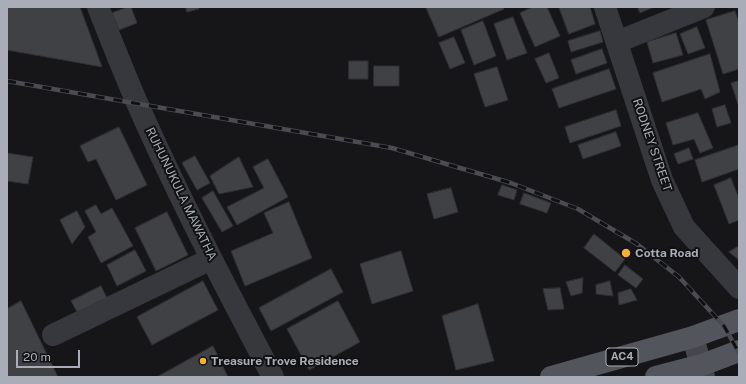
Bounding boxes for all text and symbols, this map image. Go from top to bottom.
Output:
street label: RODNEY STREET [629,97,675,193]
street label: RUHUNUKULA MAWATHA [142,125,220,263]
place label: Cotta Road [635,246,699,260]
marker: Cotta Road [620,247,632,259]
scale bar [18,342,82,368]
road number: AC4 [606,348,638,366]
text: 20 m [23,350,51,364]
place label: Treasure Trove Residence [211,354,359,368]
marker: Treasure Trove Residence [198,356,208,366]

